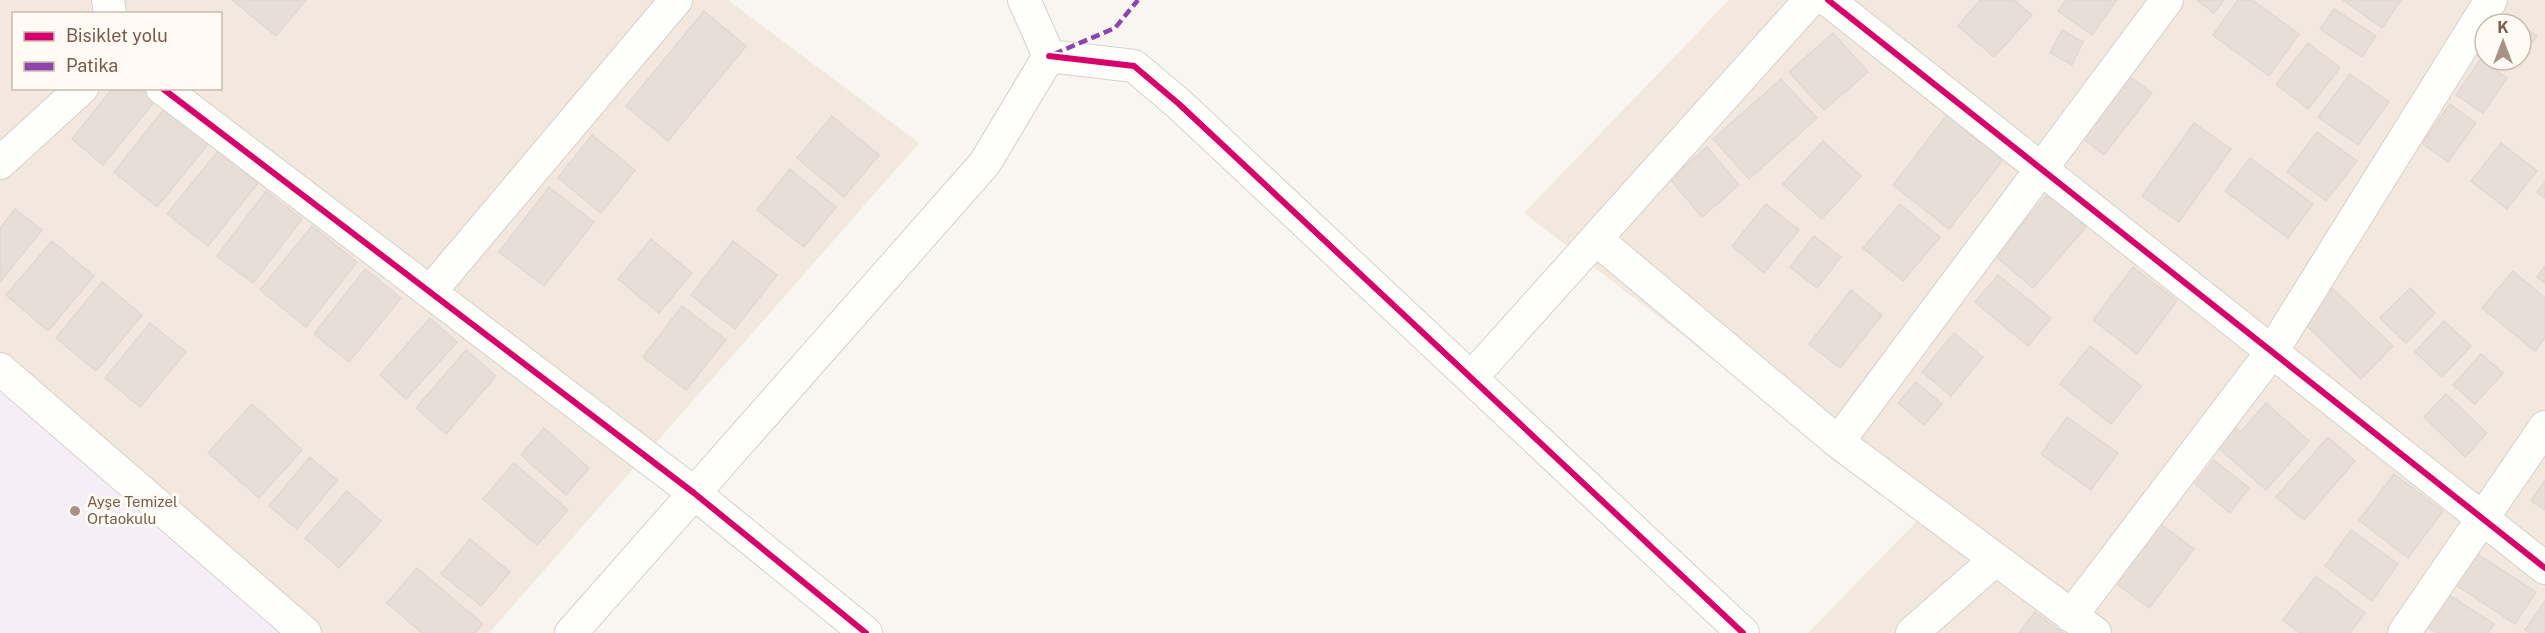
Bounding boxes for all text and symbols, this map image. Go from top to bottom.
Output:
legend [12,12,222,90]
north arrow [2473,12,2533,72]
text: K [2497,18,2509,37]
text: Bisiklet yolu [66,25,168,46]
text: Patika [66,55,118,76]
place label: Ayşe Temizel Ortaokulu [87,493,178,527]
marker: Ayşe Temizel Ortaokulu [68,504,82,518]

